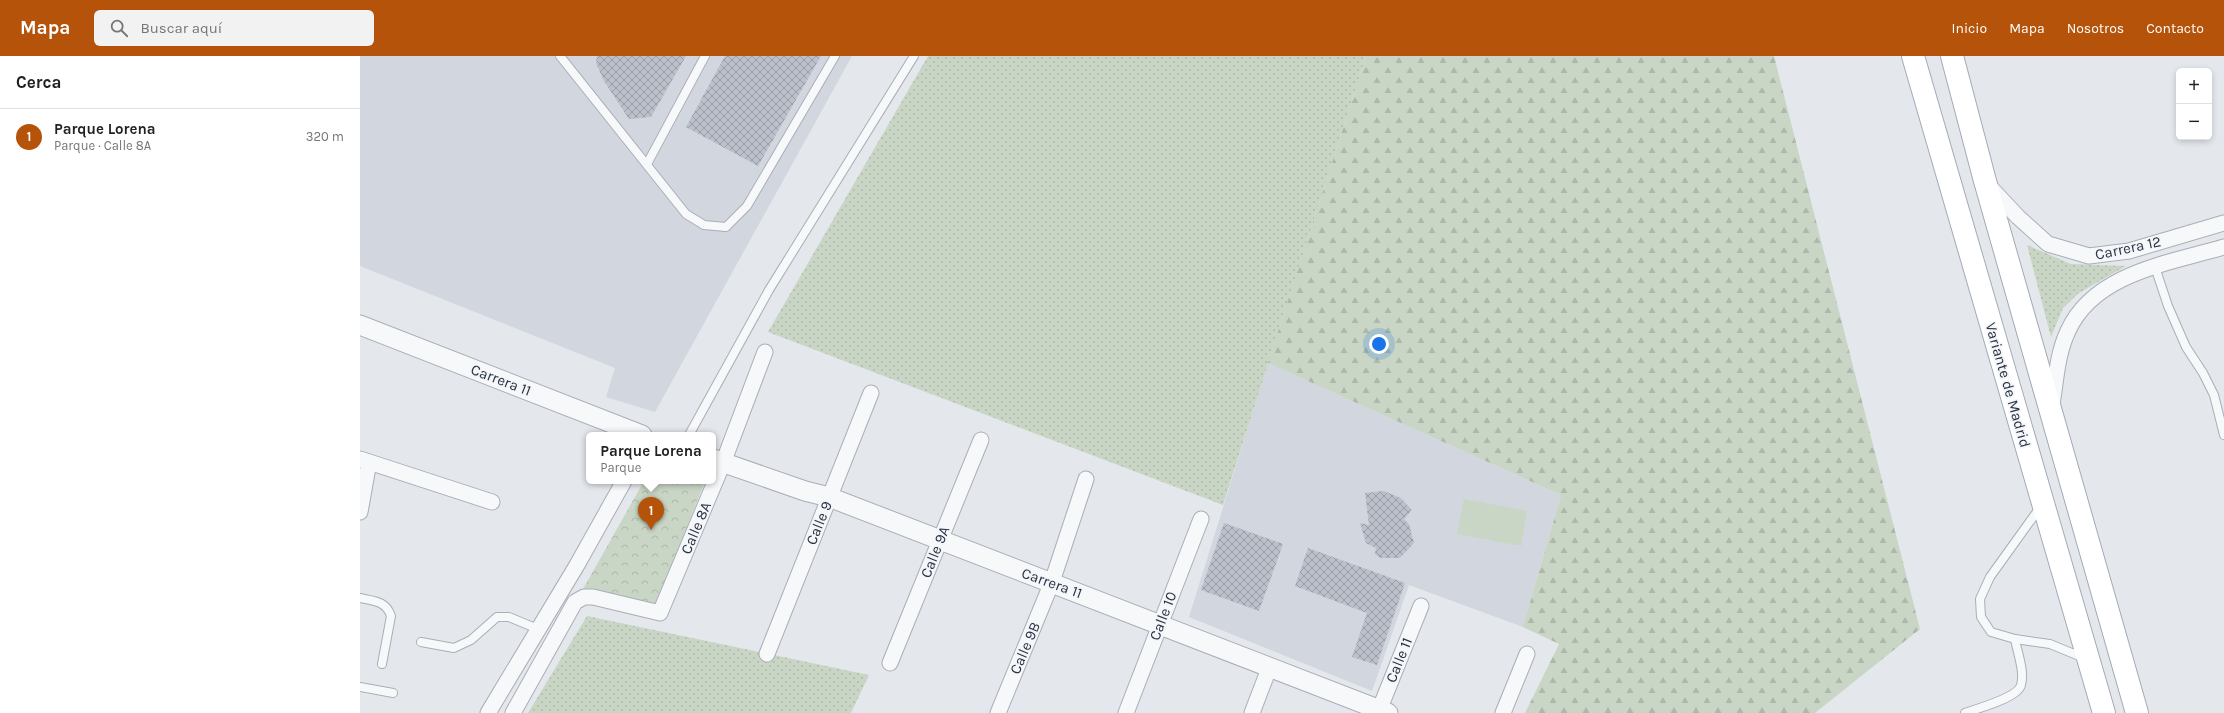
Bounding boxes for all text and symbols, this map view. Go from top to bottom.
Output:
search box [94,10,374,46]
text: Mapa [20,17,70,39]
icon: search [108,17,130,39]
text: Buscar aquí [140,19,222,37]
text: Inicio [1952,20,1987,37]
text: Mapa [2009,20,2045,37]
text: Nosotros [2067,20,2124,37]
text: Contacto [2146,20,2204,37]
map controls [2176,68,2212,140]
button: + [2176,68,2212,104]
text: Cerca [16,72,61,92]
button: − [2176,104,2212,140]
text: Parque Lorena [54,120,156,138]
text: 1 [27,129,31,144]
text: 320 m [306,129,344,144]
text: Parque · Calle 8A [54,138,151,153]
street label: Carrera 12 [2093,232,2163,264]
street label: Variante de Madrid [1982,320,2034,450]
your location [1369,334,1389,354]
street label: Carrera 11 [468,360,534,400]
popup [586,432,716,484]
text: Parque Lorena [600,442,702,460]
text: Parque [600,460,641,475]
pin: 1 [638,497,664,530]
street label: Calle 9 [802,498,836,548]
street label: Calle 8A [677,499,715,557]
street label: Calle 9A [916,523,954,581]
street label: Carrera 11 [1019,564,1085,602]
street label: Calle 10 [1145,589,1181,643]
street label: Calle 9B [1006,619,1044,677]
street label: Calle 11 [1382,635,1416,685]

